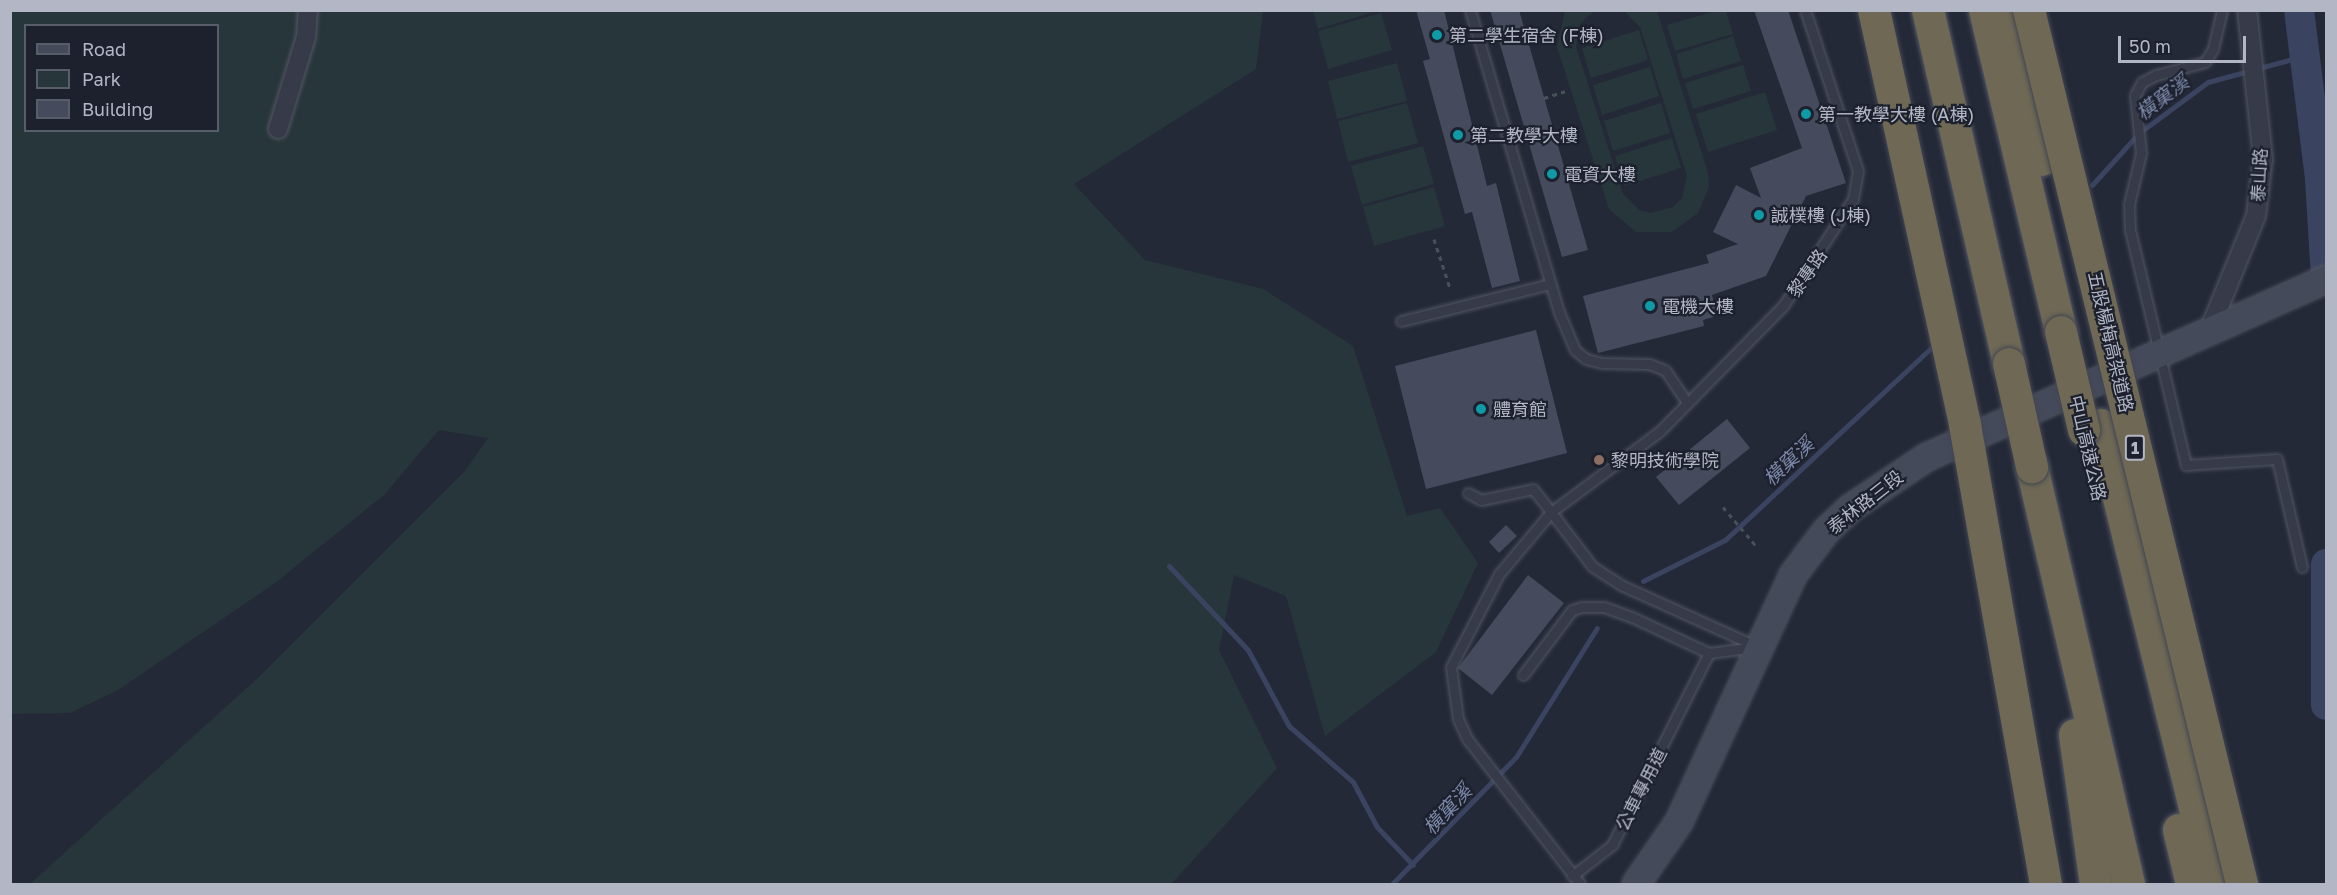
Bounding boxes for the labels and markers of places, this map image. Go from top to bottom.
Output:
place label: 第二學生宿舍 (F棟) [1449,24,1604,46]
marker: 第二學生宿舍 (F棟) [1430,28,1444,42]
place label: 第一教學大樓 (A棟) [1818,103,1974,125]
marker: 第一教學大樓 (A棟) [1799,107,1813,121]
place label: 第二教學大樓 [1470,124,1578,146]
marker: 第二教學大樓 [1451,128,1465,142]
place label: 電資大樓 [1564,163,1636,185]
marker: 電資大樓 [1545,167,1559,181]
place label: 誠樸樓 (J棟) [1771,204,1871,226]
marker: 誠樸樓 (J棟) [1752,208,1766,222]
place label: 電機大樓 [1662,295,1734,317]
marker: 電機大樓 [1643,299,1657,313]
place label: 體育館 [1493,398,1547,420]
marker: 體育館 [1474,402,1488,416]
place label: 黎明技術學院 [1611,449,1719,471]
marker: 黎明技術學院 [1592,453,1606,467]

